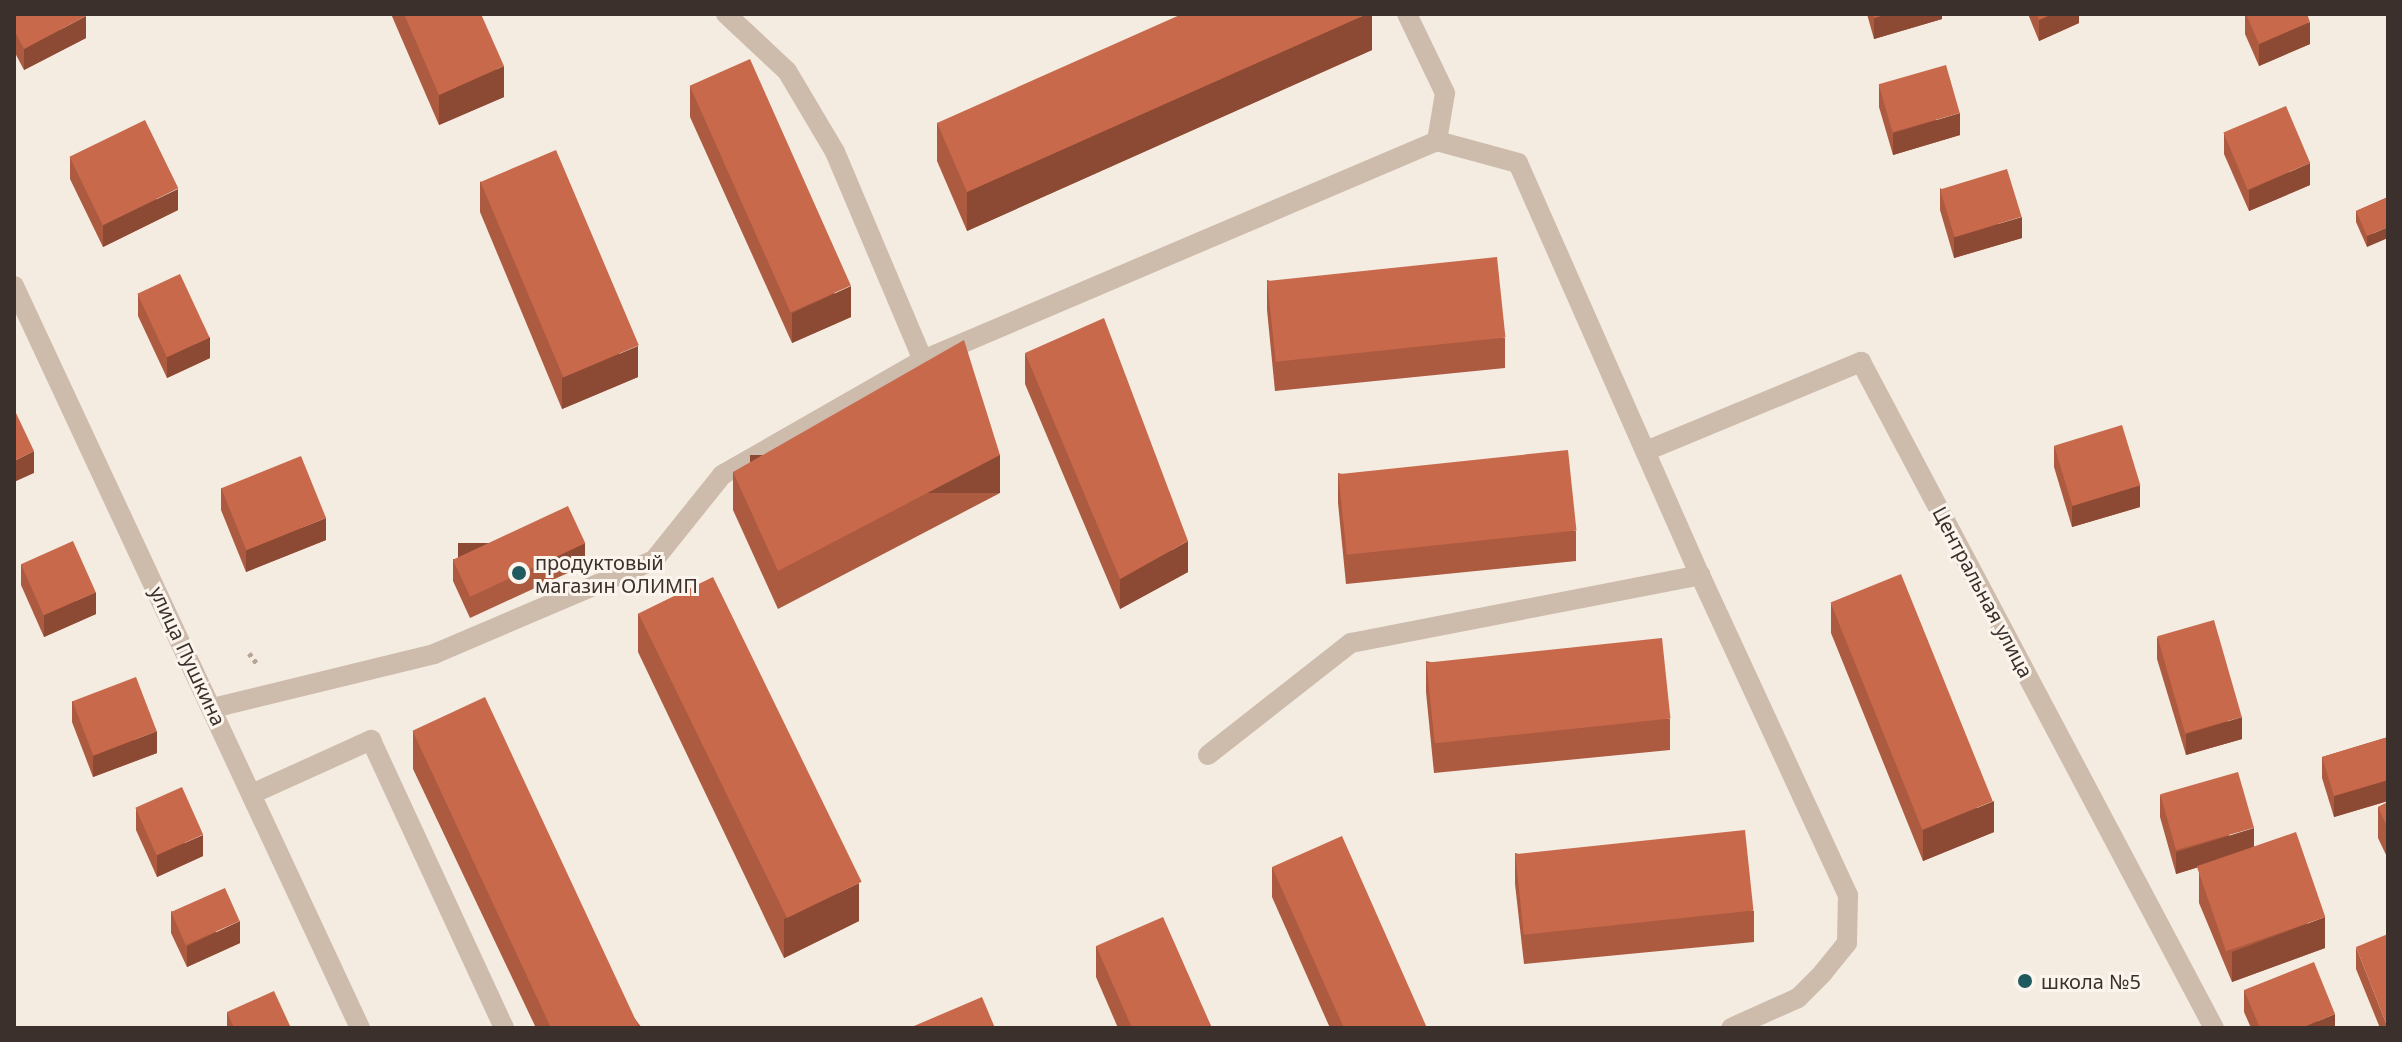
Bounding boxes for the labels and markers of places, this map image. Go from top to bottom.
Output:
place label: продуктовый магазин ОЛИМП [535,550,698,597]
marker: продуктовый магазин ОЛИМП [510,564,528,582]
place label: школа №5 [2041,969,2141,993]
marker: школа №5 [2016,972,2034,990]

